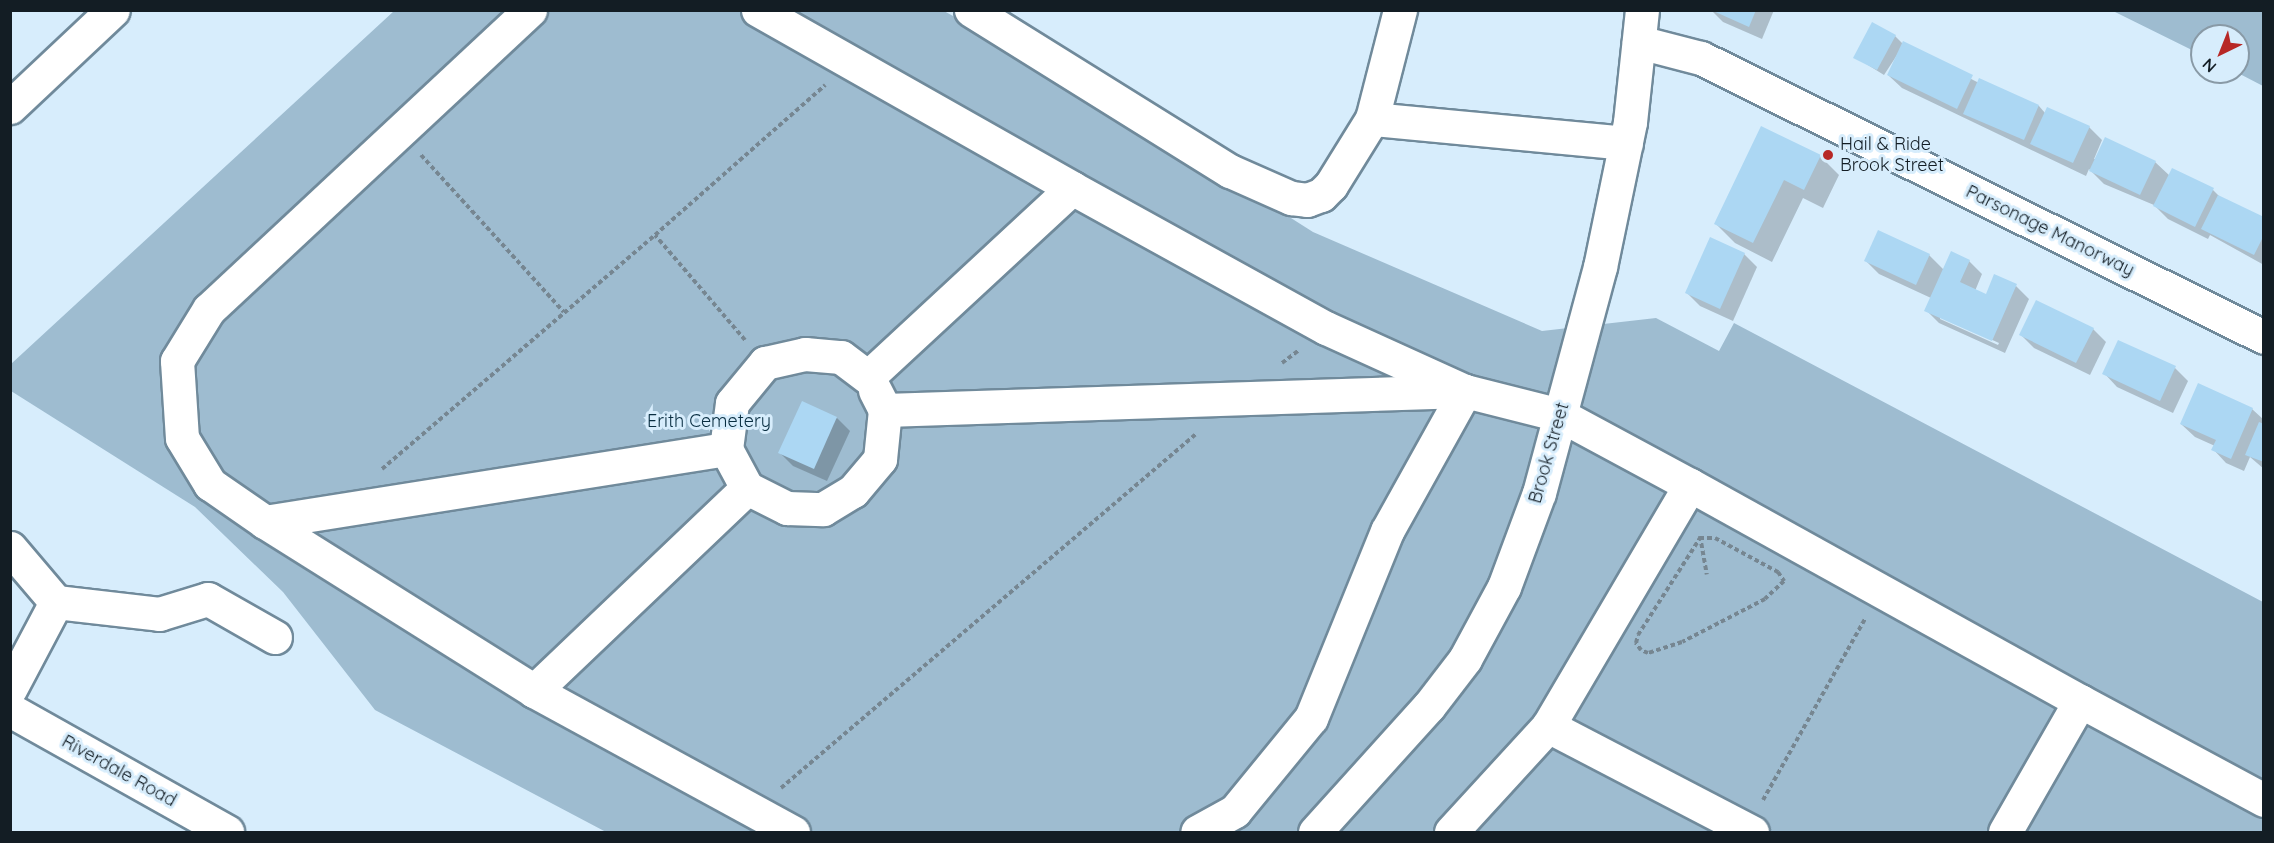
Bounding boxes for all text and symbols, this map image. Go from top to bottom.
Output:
north arrow [2190,24,2250,84]
text: N [2198,54,2220,77]
place label: Hail & Ride Brook Street [1840,134,1944,176]
marker: Hail & Ride Brook Street [1821,148,1835,162]
street label: Parsonage Manorway [1962,181,2138,281]
street label: Brook Street [1524,400,1574,506]
park label: Erith Cemetery [647,410,771,432]
street label: Riverdale Road [58,731,180,811]

